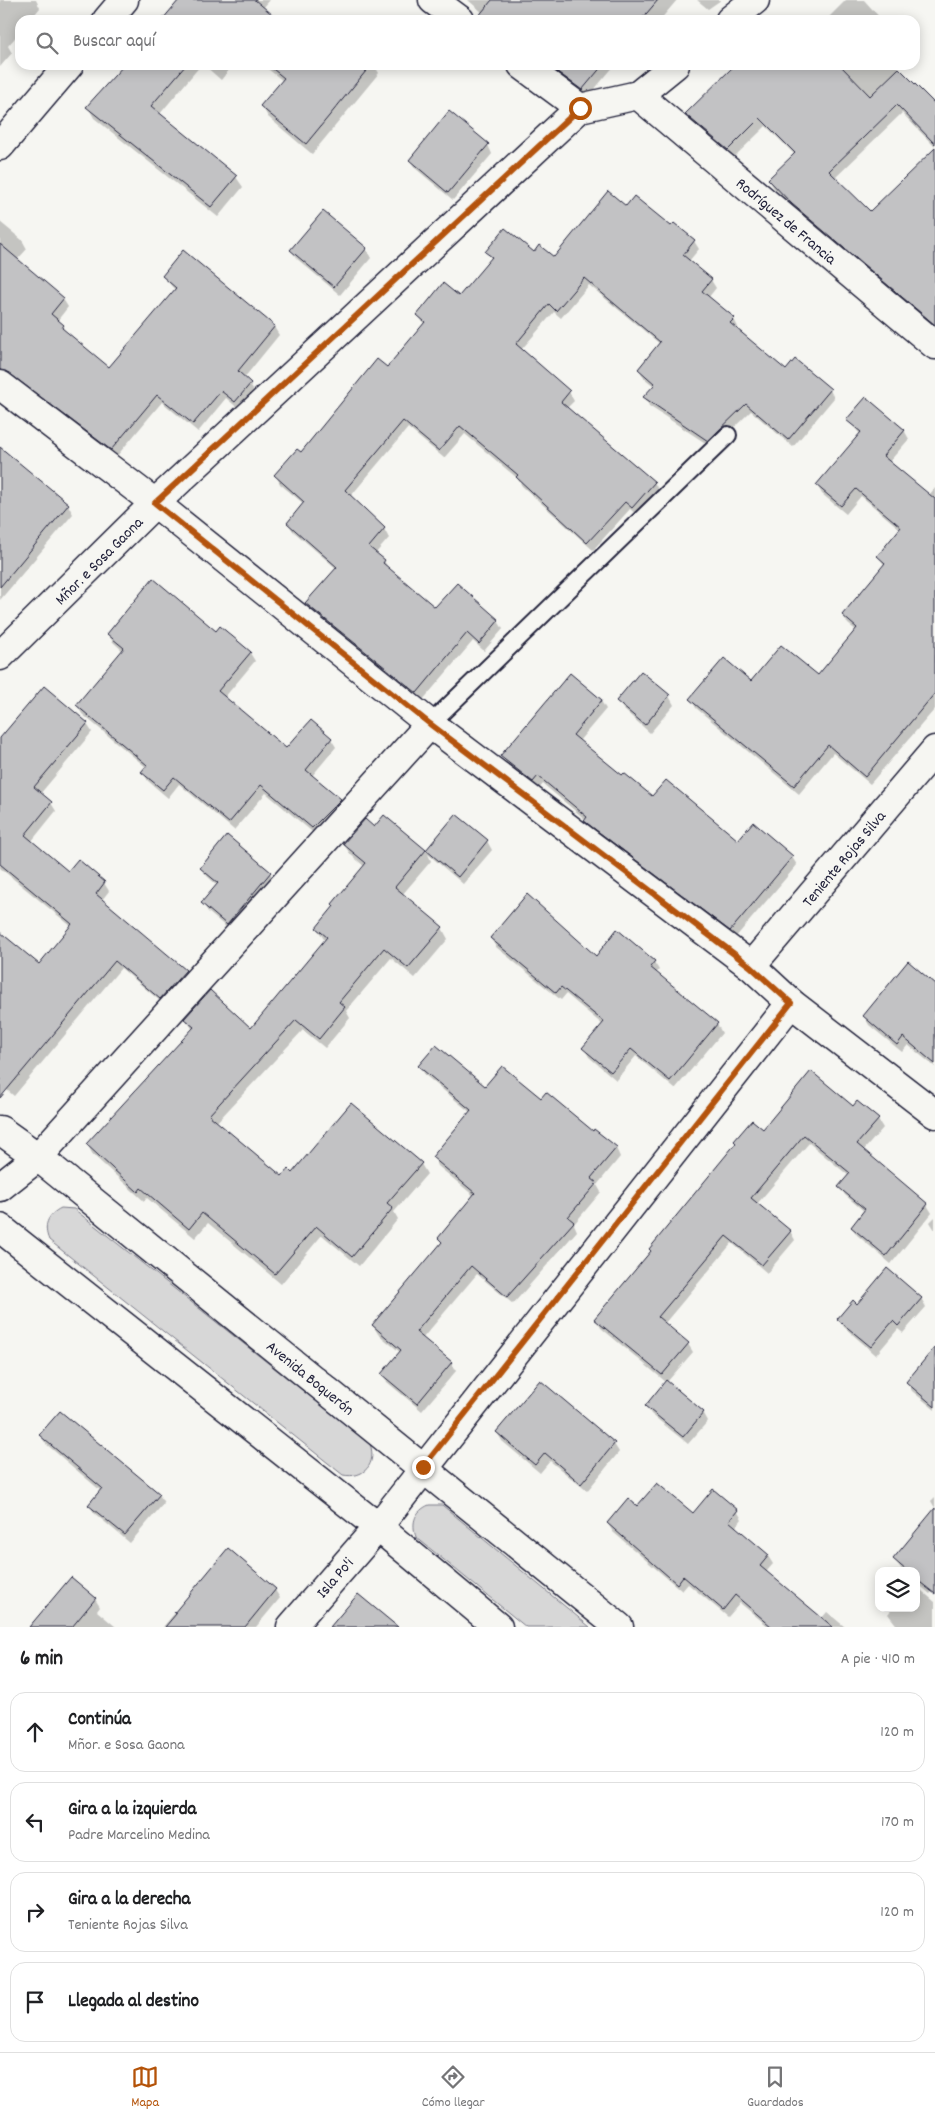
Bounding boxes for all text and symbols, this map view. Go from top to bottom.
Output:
search box [15,15,920,70]
icon: search [33,29,61,57]
text: Buscar aquí [73,29,155,56]
route start [569,97,592,120]
street label: Rodríguez de Francia [730,173,841,271]
street label: Mñor. e Sosa Gaona [50,512,149,611]
street label: Teniente Rojas Silva [798,806,893,913]
street label: Avenida Boquerón [260,1336,358,1422]
route end [412,1456,435,1479]
street label: Isla Po'i [312,1553,360,1604]
map controls [875,1567,920,1612]
button: layers [875,1567,920,1612]
text: 6 min [20,1645,63,1675]
text: A pie · 410 m [841,1648,915,1671]
text: Continúa [68,1707,131,1734]
icon: ahead [21,1718,49,1746]
text: 120 m [880,1721,914,1744]
text: Mñor. e Sosa Gaona [68,1734,185,1757]
text: Gira a la izquierda [68,1797,196,1824]
icon: left [21,1808,49,1836]
text: 170 m [881,1811,914,1834]
text: Padre Marcelino Medina [68,1824,210,1847]
text: Gira a la derecha [68,1887,190,1914]
icon: right [21,1898,49,1926]
text: 120 m [880,1901,914,1924]
text: Teniente Rojas Silva [68,1914,188,1937]
icon: arrive [21,1988,49,2016]
text: Llegada al destino [68,1989,199,2016]
tab: Mapa [131,2063,159,2113]
tab: Cómo llegar [422,2063,485,2113]
tab: Guardados [747,2063,804,2113]

